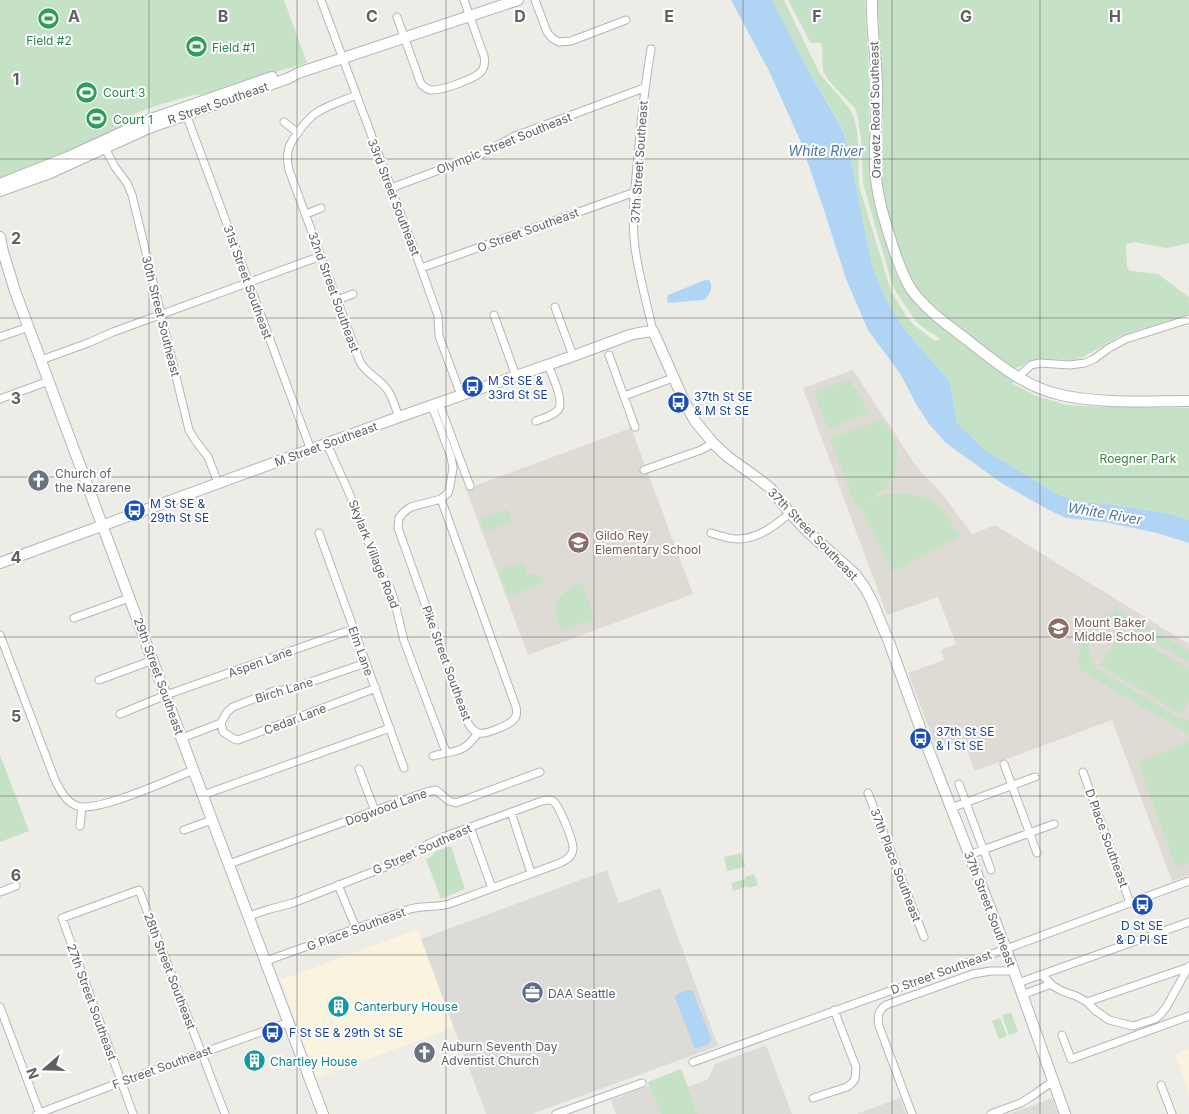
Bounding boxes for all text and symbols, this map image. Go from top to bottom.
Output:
text: A [68,6,80,26]
text: B [218,6,228,26]
text: C [366,6,378,26]
text: D [514,6,526,26]
text: E [664,6,674,26]
text: F [812,6,822,26]
text: G [960,6,972,26]
text: H [1109,6,1121,26]
sports icon: Field #2 [37,7,61,31]
place label: Field #2 [26,33,72,48]
sports icon: Field #1 [184,35,208,59]
place label: Field #1 [212,40,255,55]
street label: Oravetz Road Southeast [866,41,884,179]
text: 1 [13,69,19,89]
street label: R Street Southeast [166,79,270,127]
sports icon: Court 3 [75,80,99,104]
place label: Court 3 [103,85,145,100]
street label: 37th Street Southeast [627,100,651,224]
sports icon: Court 1 [85,107,109,131]
street label: Olympic Street Southeast [434,109,574,177]
place label: Court 1 [113,112,153,127]
street label: 33rd Street Southeast [365,136,423,258]
water label: White River [788,142,864,159]
street label: O Street Southeast [475,205,581,255]
street label: 31st Street Southeast [220,223,276,341]
text: 2 [11,228,21,248]
street label: 32nd Street Southeast [305,230,363,354]
street label: 30th Street Southeast [139,254,183,378]
place label: M St SE & 33rd St SE [488,373,548,402]
bus stop icon: M St SE & 33rd St SE [460,375,484,399]
text: 3 [11,388,21,408]
place label: 37th St SE & M St SE [694,389,753,418]
bus stop icon: 37th St SE & M St SE [666,391,690,415]
street label: M Street Southeast [272,418,380,470]
park label: Roegner Park [1100,451,1177,466]
place label: Church of the Nazarene [55,466,131,495]
church icon: Church of the Nazarene [27,468,51,492]
street label: 37th Street Southeast [765,485,861,583]
place label: M St SE & 29th St SE [150,496,209,525]
bus stop icon: M St SE & 29th St SE [122,498,146,522]
street label: Skylark Village Road [345,498,403,610]
water label: White River [1066,498,1144,528]
place label: Gildo Rey Elementary School [595,528,701,557]
school or university icon: Gildo Rey Elementary School [567,530,591,554]
text: 4 [11,547,22,567]
street label: Pike Street Southeast [419,603,475,723]
street label: 29th Street Southeast [131,615,187,737]
place label: Mount Baker Middle School [1074,615,1155,644]
school or university icon: Mount Baker Middle School [1046,617,1070,641]
street label: Elm Lane [345,624,377,678]
street label: Aspen Lane [226,643,294,681]
street label: Birch Lane [253,674,315,706]
street label: Cedar Lane [262,700,328,738]
text: 5 [11,706,21,726]
place label: 37th St SE & I St SE [936,724,995,753]
bus stop icon: 37th St SE & I St SE [908,726,932,750]
street label: Dogwood Lane [343,785,429,829]
street label: D Place Southeast [1082,787,1132,889]
street label: 37th Place Southeast [867,806,925,924]
street label: G Street Southeast [370,820,474,878]
street label: 37th Street Southeast [961,849,1019,969]
text: 6 [11,865,21,885]
bus stop icon: D St SE & D Pl SE [1130,892,1154,916]
street label: G Place Southeast [305,904,407,954]
street label: 28th Street Southeast [141,911,199,1031]
place label: D St SE & D Pl SE [1116,918,1168,947]
street label: 27th Street Southeast [64,942,120,1062]
street label: D Street Southeast [888,947,994,997]
office icon: DAA Seattle [520,981,544,1005]
place label: DAA Seattle [548,986,615,1001]
building icon: Canterbury House [326,994,350,1018]
place label: Canterbury House [354,999,458,1014]
bus stop icon: F St SE & 29th St SE [261,1020,285,1044]
place label: F St SE & 29th St SE [289,1025,403,1040]
place label: Auburn Seventh Day Adventist Church [441,1039,558,1068]
church icon: Auburn Seventh Day Adventist Church [413,1041,437,1065]
street label: F Street Southeast [110,1042,214,1092]
north arrow [20,1044,70,1094]
building icon: Chartley House [242,1049,266,1073]
place label: Chartley House [270,1054,358,1069]
text: N [23,1066,42,1082]

